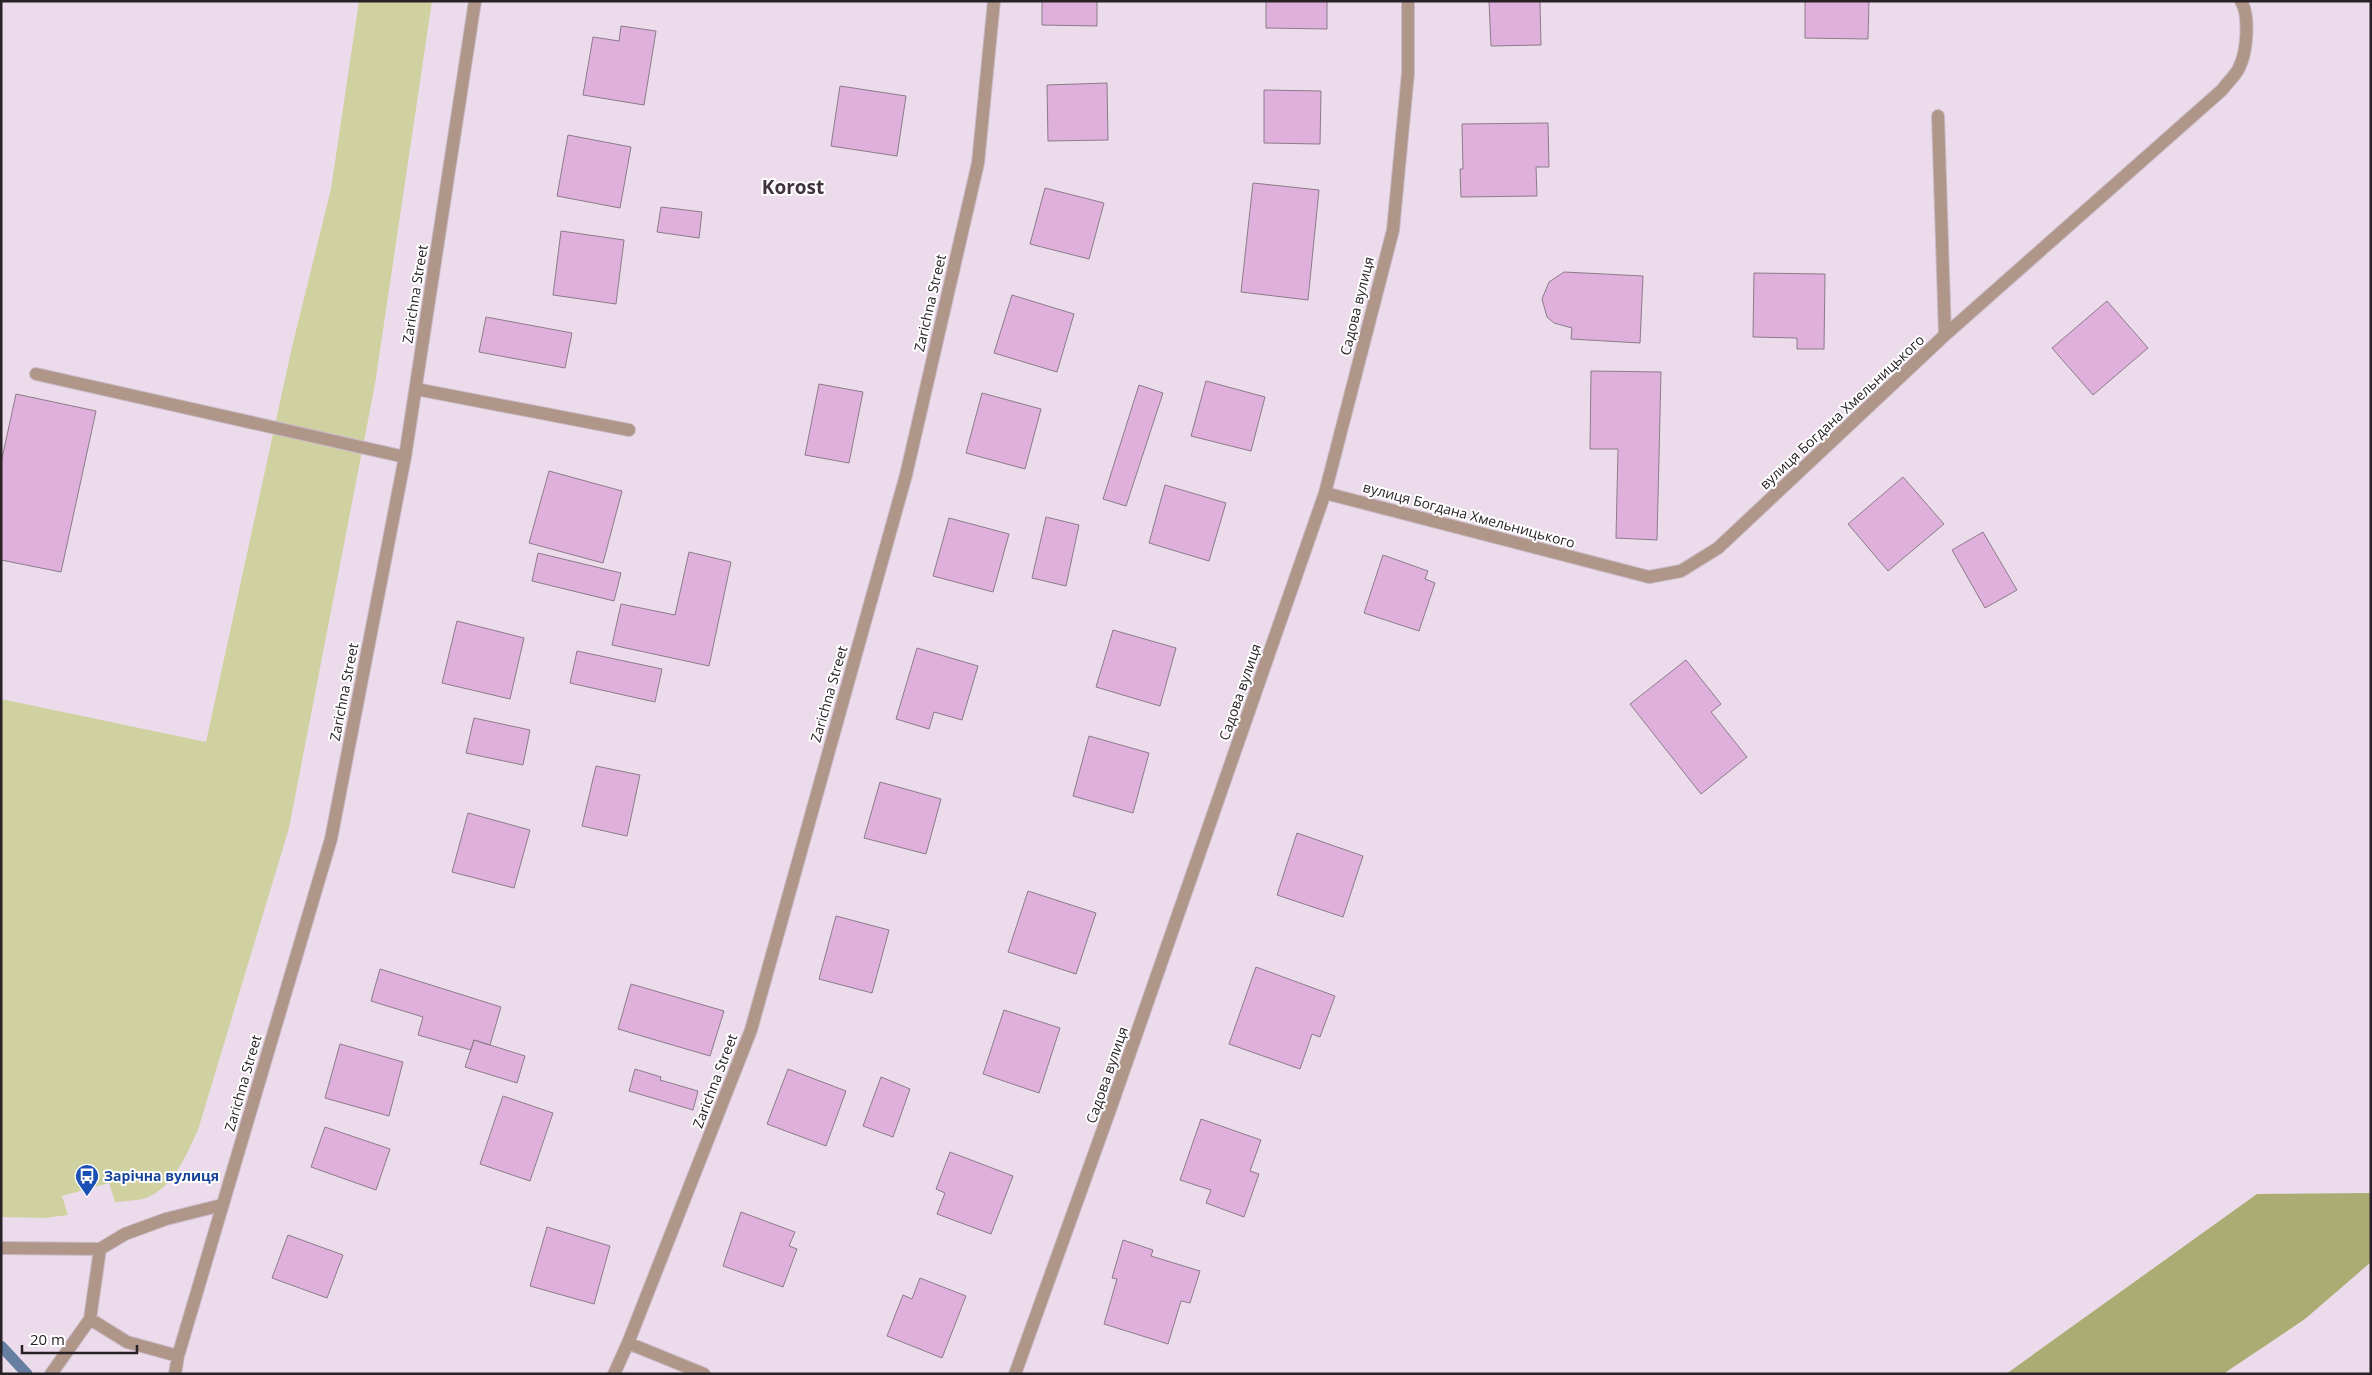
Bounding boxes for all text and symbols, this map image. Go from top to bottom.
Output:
district label: Korost [762,174,824,200]
street label: Zarichna Street [397,243,432,345]
street label: Zarichna Street [909,252,950,353]
street label: Садова вулиця [1335,255,1378,357]
street label: вулиця Богдана Хмельницького [1755,330,1928,493]
street label: вулиця Богдана Хмельницького [1361,477,1577,552]
street label: Zarichna Street [325,641,362,743]
street label: Садова вулиця [1214,641,1265,743]
street label: Zarichna Street [806,643,851,744]
street label: Садова вулиця [1081,1024,1132,1126]
street label: Zarichna Street [688,1031,741,1131]
street label: Zarichna Street [220,1032,265,1133]
bus stop icon: Зарічна вулиця [74,1163,100,1197]
place label: Зарічна вулиця [104,1166,219,1185]
scale bar [22,1322,138,1354]
text: 20 m [30,1329,65,1349]

